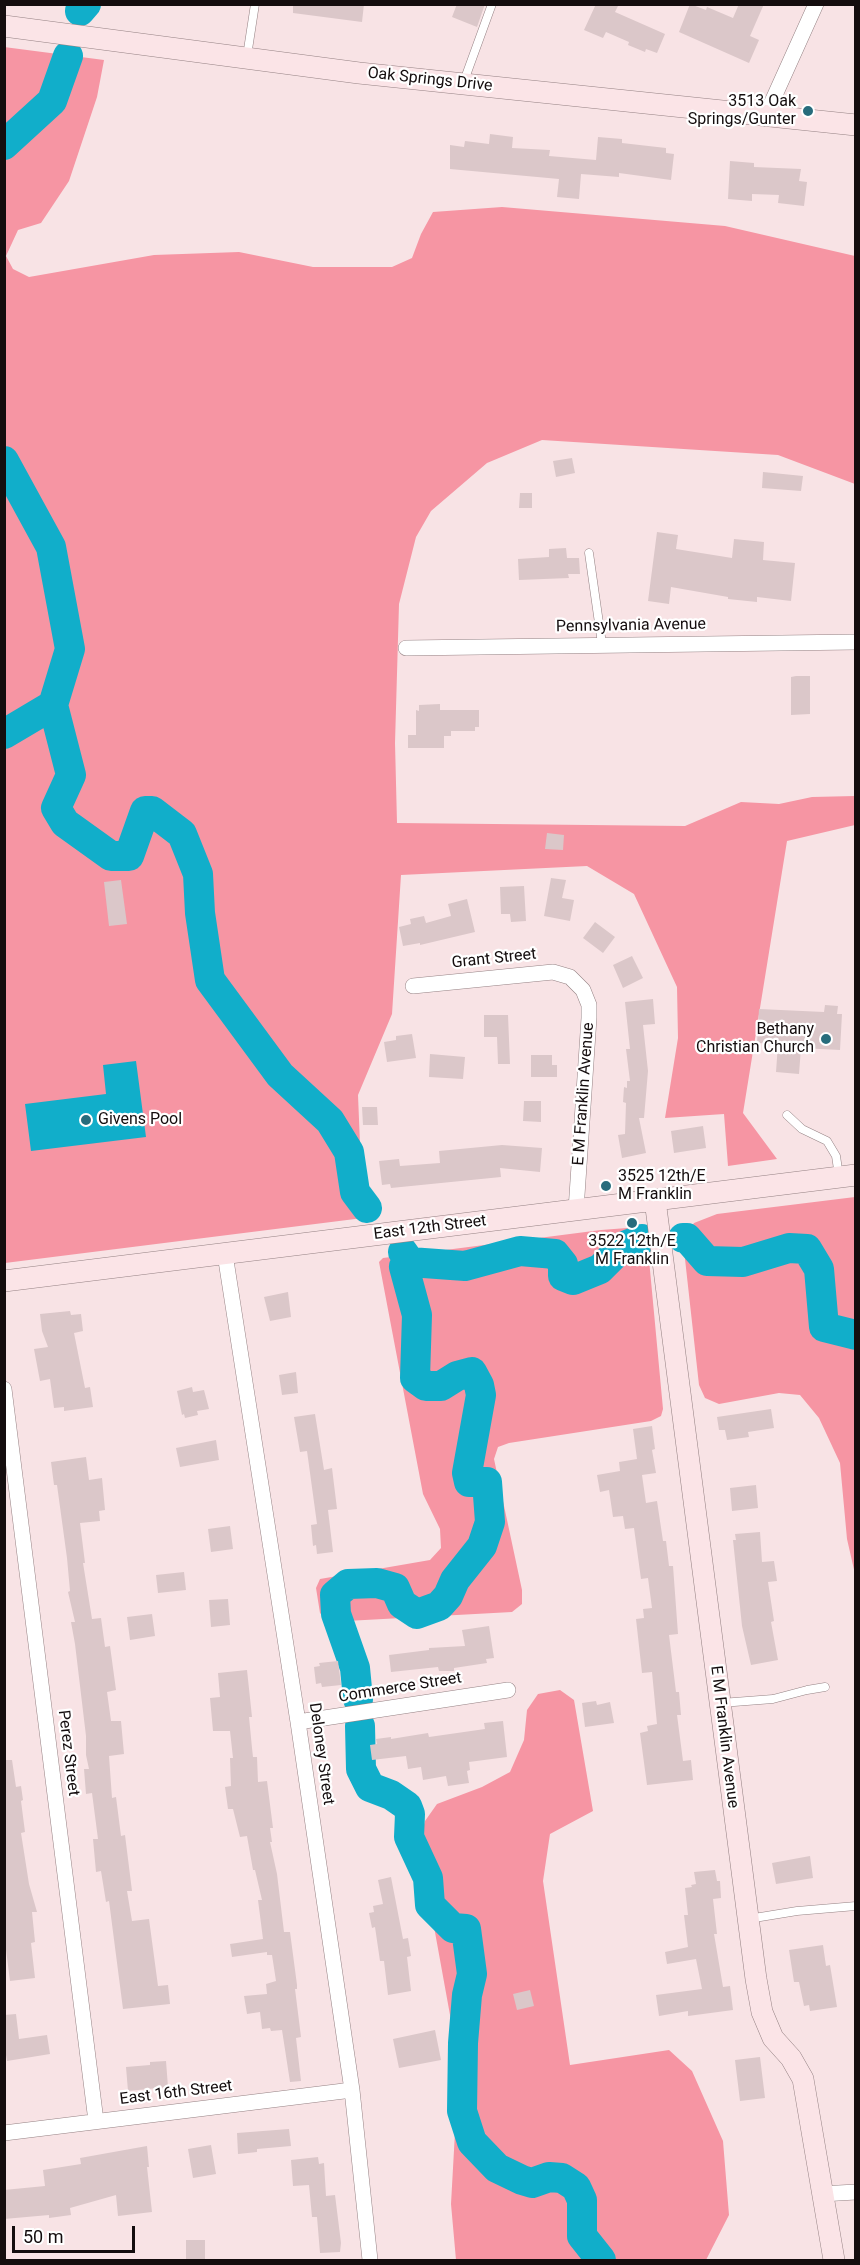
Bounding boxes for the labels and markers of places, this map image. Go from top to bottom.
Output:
place label: 3513 Oak Springs/Gunter [688,92,796,130]
marker: 3513 Oak Springs/Gunter [801,104,815,118]
place label: Bethany Christian Church [696,1020,814,1058]
marker: Bethany Christian Church [819,1032,833,1046]
place label: Givens Pool [98,1110,182,1130]
marker: Givens Pool [79,1113,93,1127]
place label: 3525 12th/E M Franklin [618,1167,706,1205]
marker: 3525 12th/E M Franklin [599,1179,613,1193]
marker: 3522 12th/E M Franklin [625,1216,639,1230]
place label: 3522 12th/E M Franklin [588,1232,676,1270]

